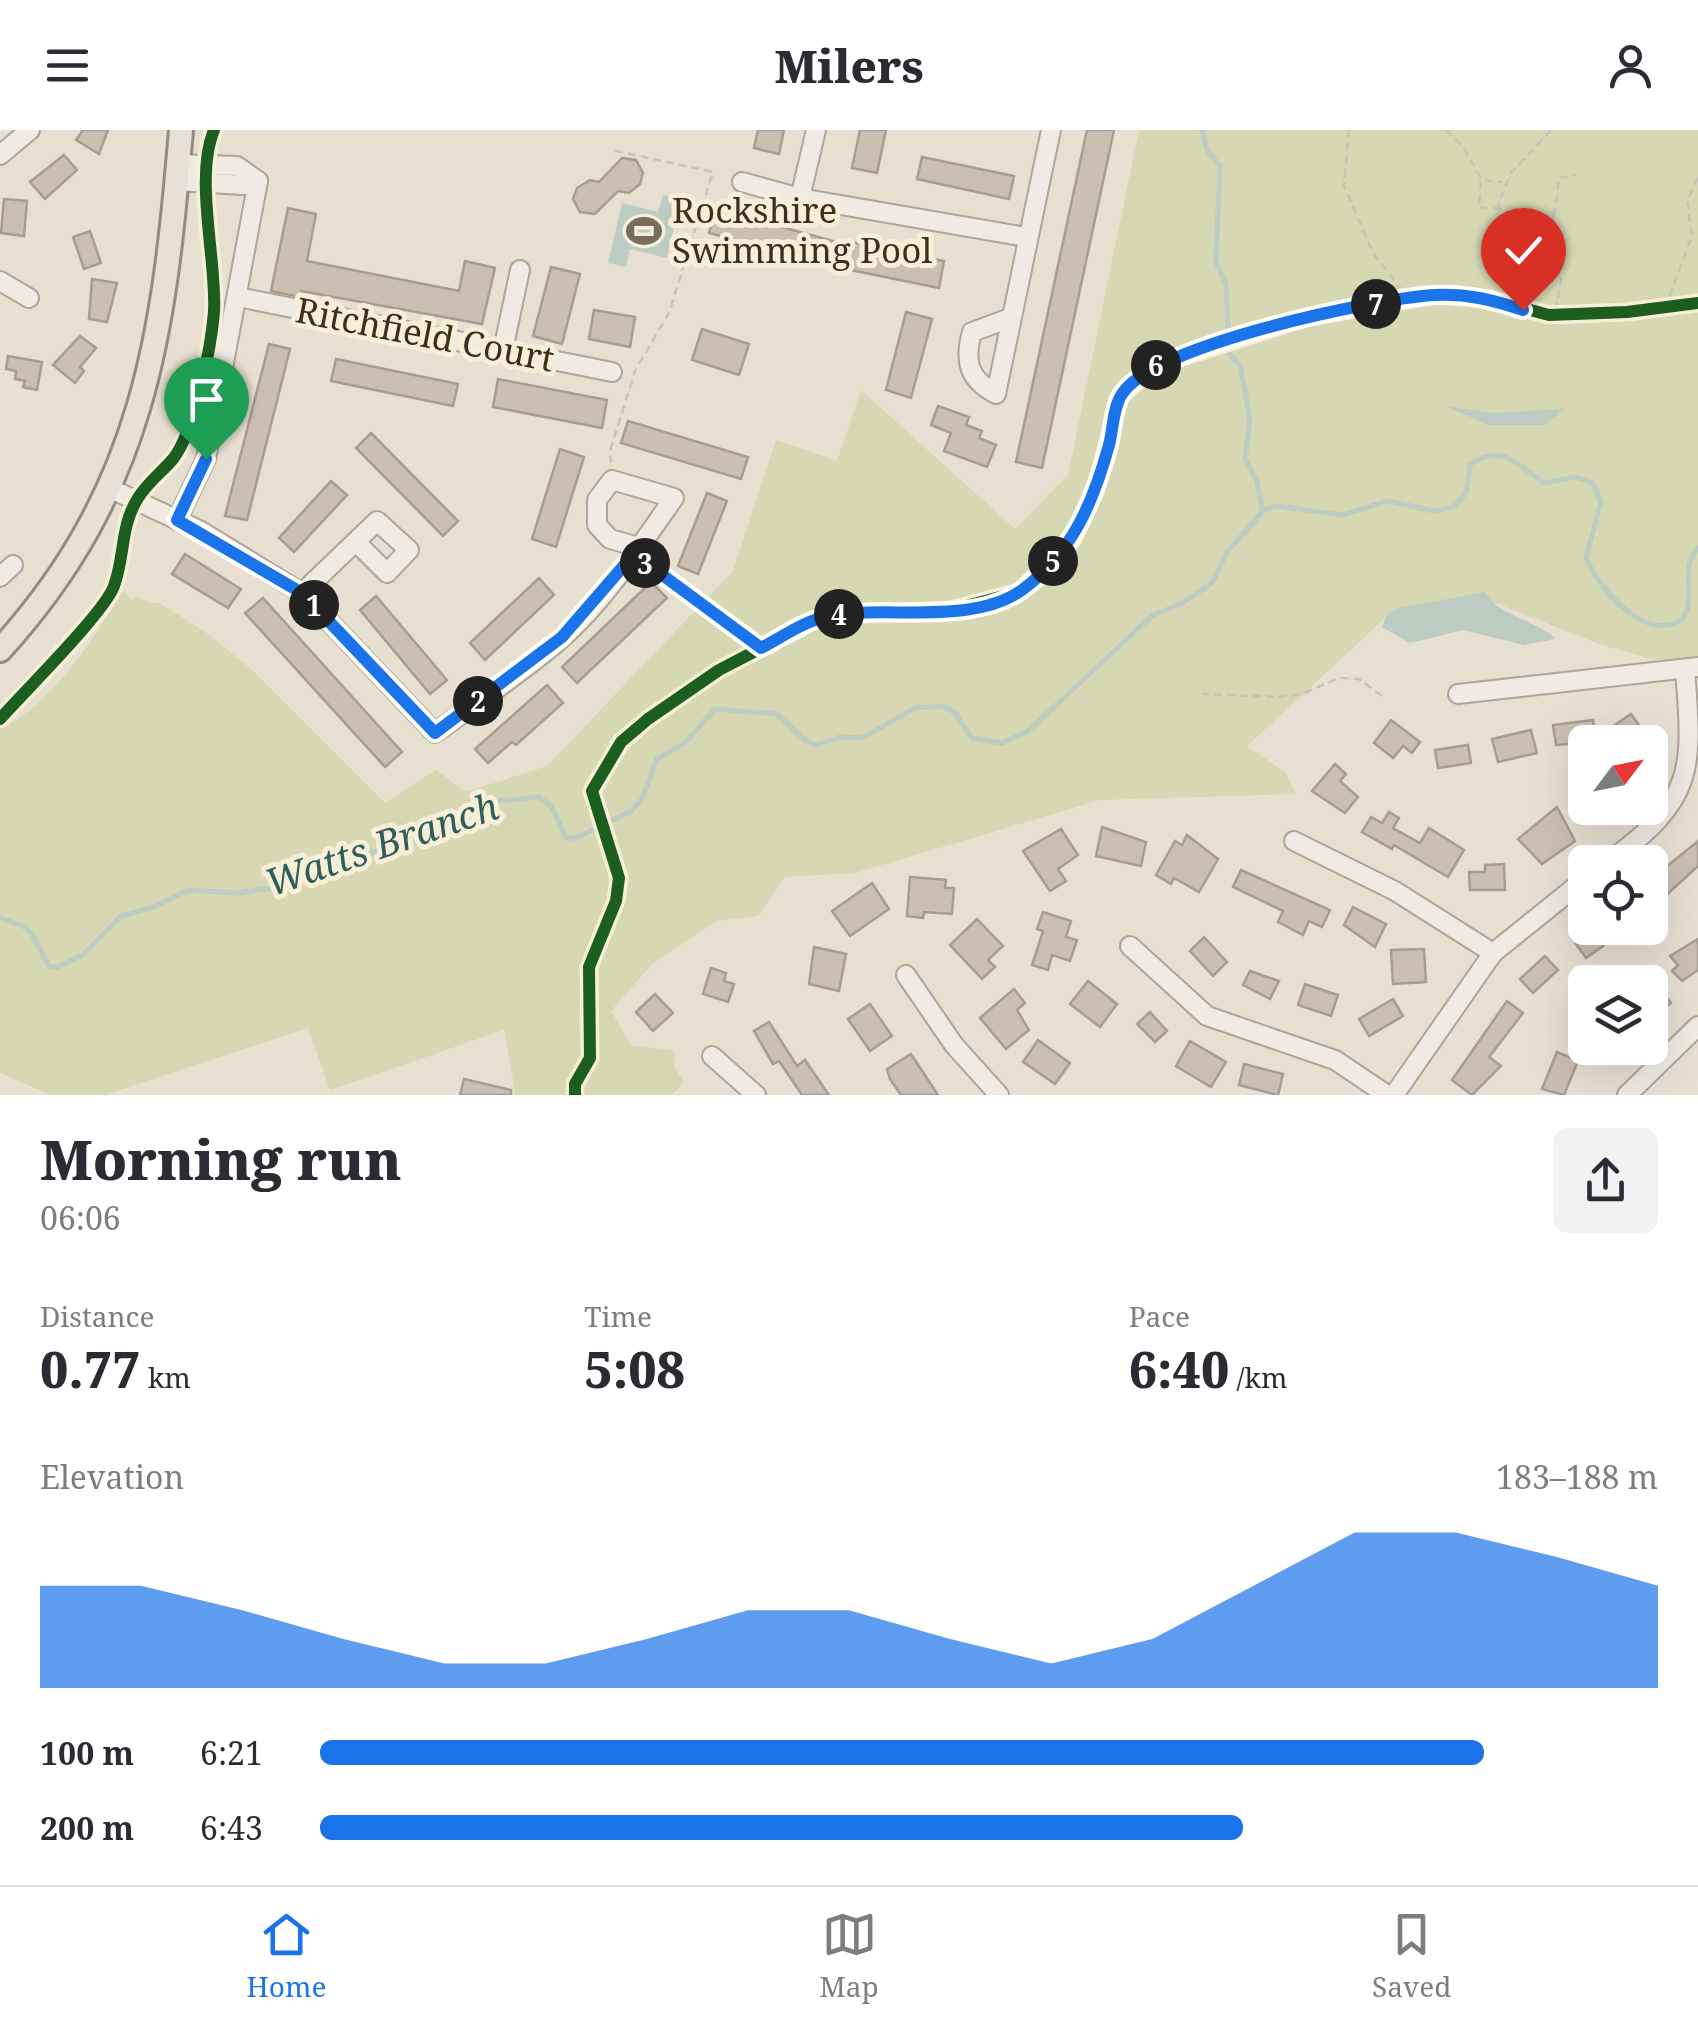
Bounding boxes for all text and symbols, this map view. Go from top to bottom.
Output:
text: Milers [774,35,924,96]
icon: menu [40,38,95,93]
icon: person [1603,38,1658,93]
place label: Rockshire Swimming Pool [672,186,932,273]
pin [1481,208,1566,311]
sports icon: Rockshire Swimming Pool [625,212,663,250]
icon: check [1496,223,1551,278]
pin: 7 [1351,279,1401,329]
street label: Ritchfield Court [292,285,558,382]
text: 7 [1368,285,1384,323]
pin: 6 [1131,340,1181,390]
text: 6 [1148,346,1164,384]
pin [164,357,249,460]
icon: arrive [179,372,234,427]
pin: 5 [1028,536,1078,586]
pin: 3 [620,538,670,588]
text: 5 [1045,542,1061,580]
text: 3 [637,544,653,582]
pin: 1 [289,580,339,630]
text: 1 [306,586,322,624]
pin: 4 [814,589,864,639]
text: 4 [831,595,847,633]
pin: 2 [453,676,503,726]
text: 2 [470,682,486,720]
north arrow [1568,725,1668,825]
map controls [1568,725,1668,1065]
water label: Watts Branch [258,779,505,907]
button: locate [1568,845,1668,945]
button: layers [1568,965,1668,1065]
text: Morning run [40,1121,402,1196]
button: share [1553,1128,1658,1233]
text: 06:06 [40,1196,121,1239]
text: Distance [40,1297,154,1335]
text: Time [584,1297,652,1335]
text: Pace [1129,1297,1190,1335]
text: 0.77 [40,1335,141,1403]
text: 5:08 [584,1335,685,1403]
text: 6:40 [1129,1335,1229,1403]
text: km [141,1358,191,1396]
text: /km [1229,1358,1287,1396]
text: Elevation [40,1455,184,1498]
text: 183–188 m [1496,1455,1658,1498]
text: 100 m [40,1731,134,1774]
text: 6:21 [200,1731,263,1774]
text: 200 m [40,1806,134,1849]
text: 6:43 [200,1806,263,1849]
tab: Home [247,1907,326,2005]
tab: Map [820,1907,879,2005]
tab: Saved [1372,1907,1451,2005]

